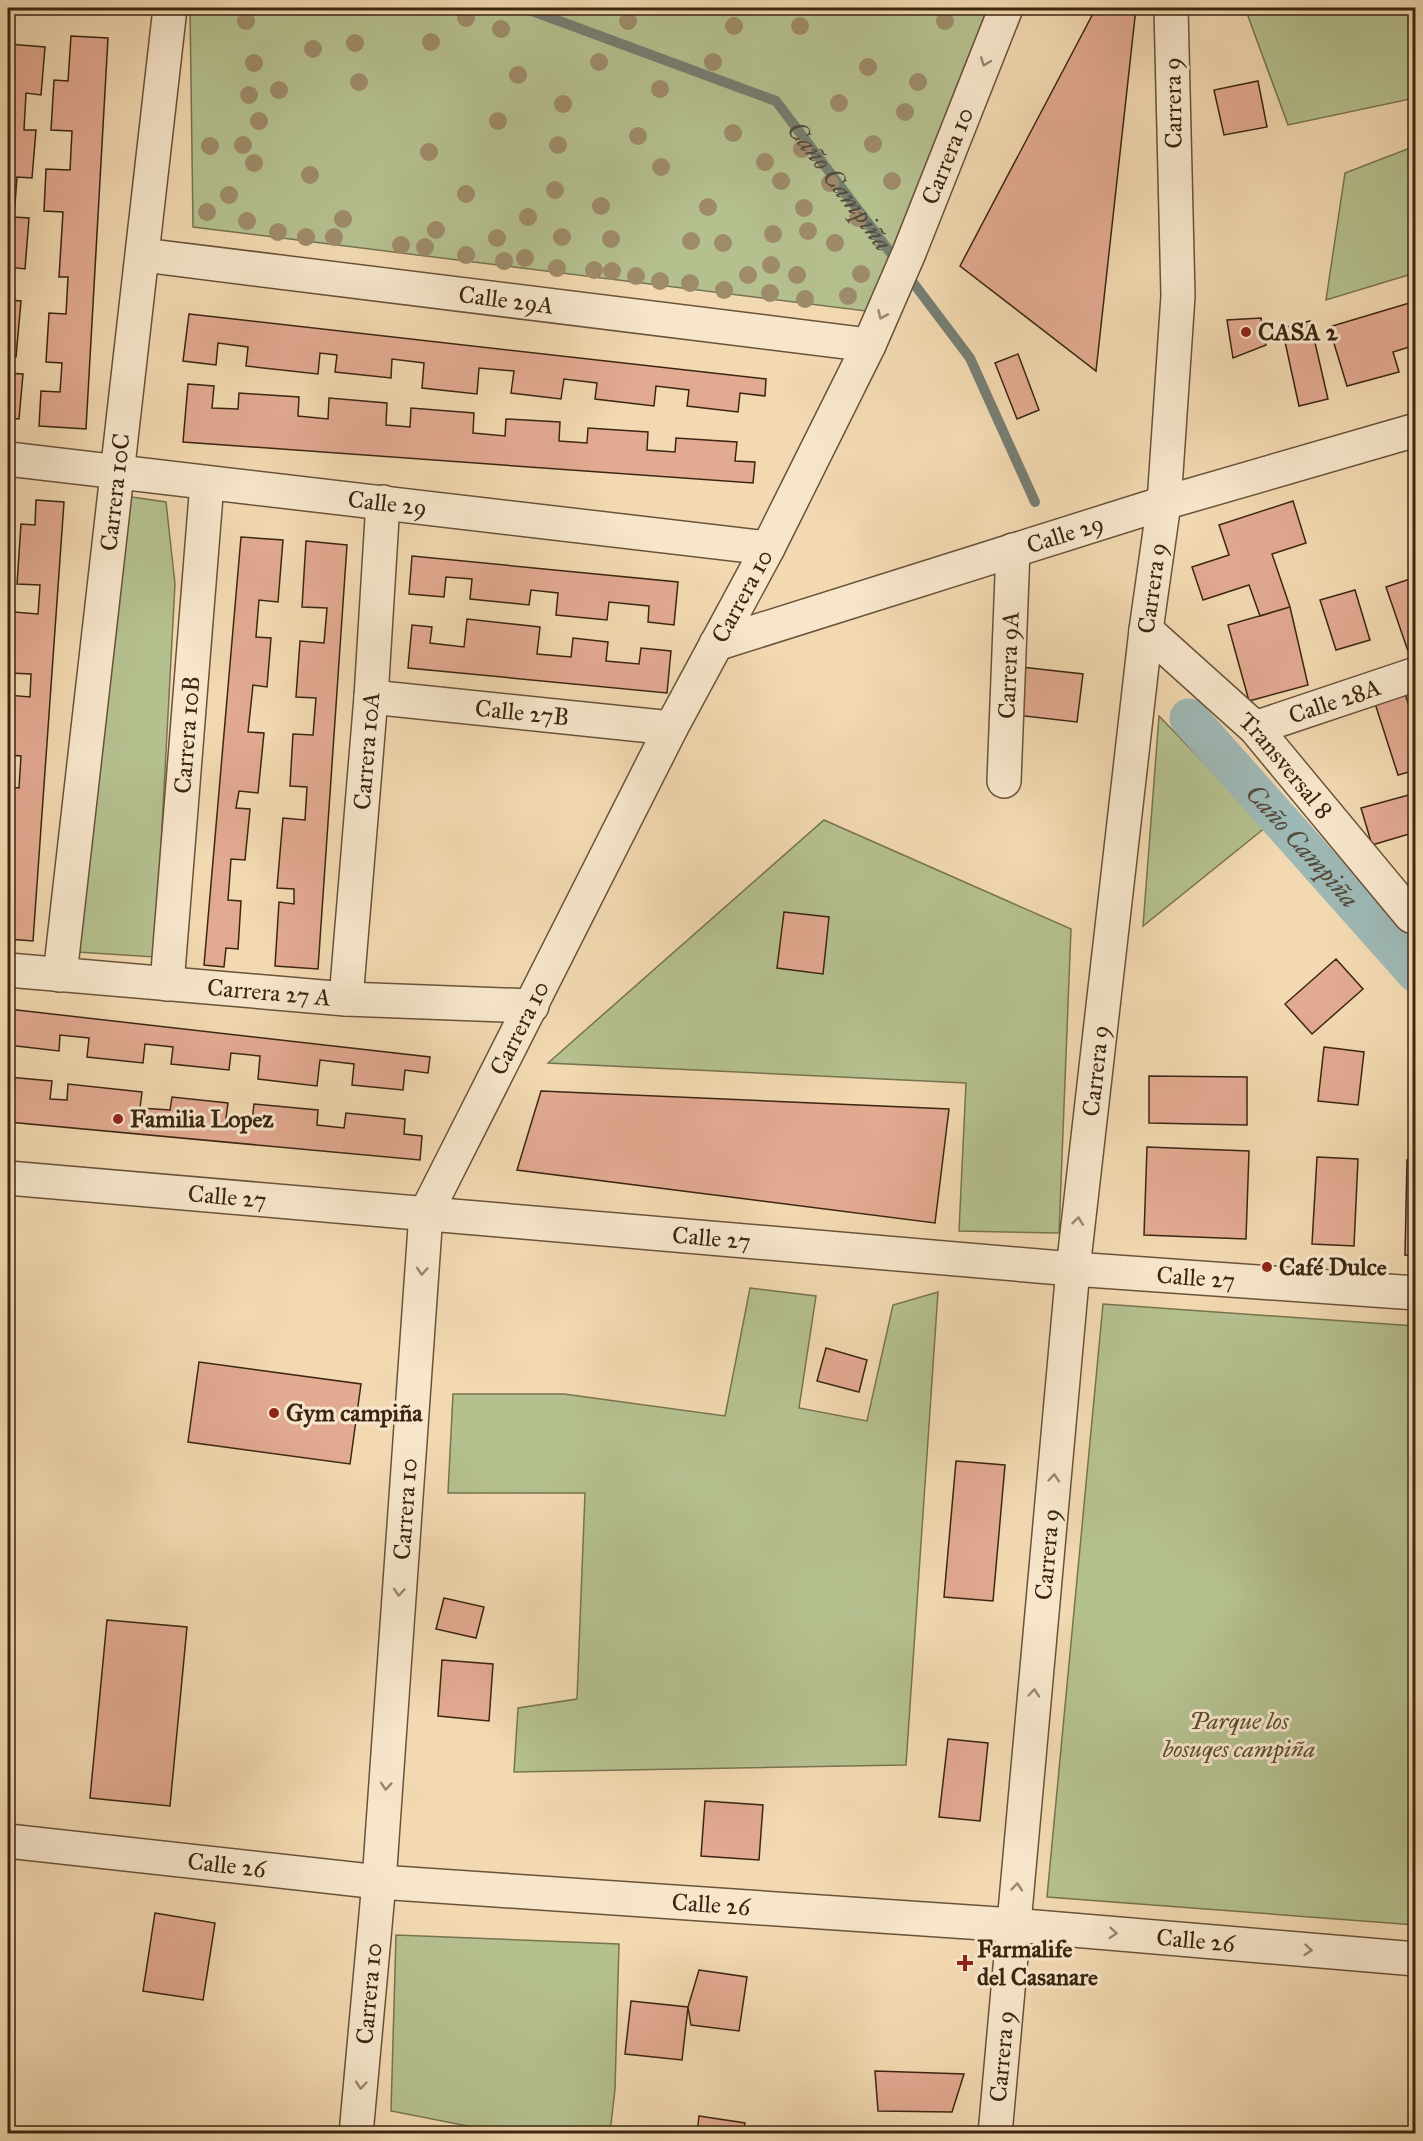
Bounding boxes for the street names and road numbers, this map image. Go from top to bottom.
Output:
street label: Carrera 9 [1157,57,1189,149]
street label: Carrera 10 [915,103,980,209]
street label: Calle 29A [457,279,555,321]
street label: Carrera 10C [93,432,137,553]
street label: Calle 29 [346,484,429,523]
street label: Calle 29 [1023,508,1107,560]
street label: Carrera 9 [1131,541,1173,636]
street label: Carrera 10 [705,544,780,648]
street label: Carrera 9A [991,611,1026,719]
street label: Calle 28A [1285,672,1385,731]
street label: Carrera 10B [167,675,207,795]
street label: Carrera 10A [347,691,386,811]
street label: Calle 27B [474,693,571,732]
street label: Transversal 8 [1233,706,1339,825]
street label: Carrera 27 A [206,972,332,1013]
street label: Carrera 10 [483,976,556,1080]
street label: Carrera 9 [1076,1024,1116,1118]
street label: Calle 27 [187,1178,268,1215]
street label: Calle 27 [671,1220,752,1256]
street label: Calle 27 [1156,1260,1236,1295]
street label: Carrera 10 [387,1457,424,1561]
street label: Carrera 9 [1028,1507,1066,1601]
street label: Calle 26 [186,1846,268,1884]
street label: Calle 26 [671,1887,752,1922]
street label: Calle 26 [1155,1922,1237,1959]
street label: Carrera 10 [349,1941,388,2046]
street label: Carrera 9 [983,2009,1021,2103]

